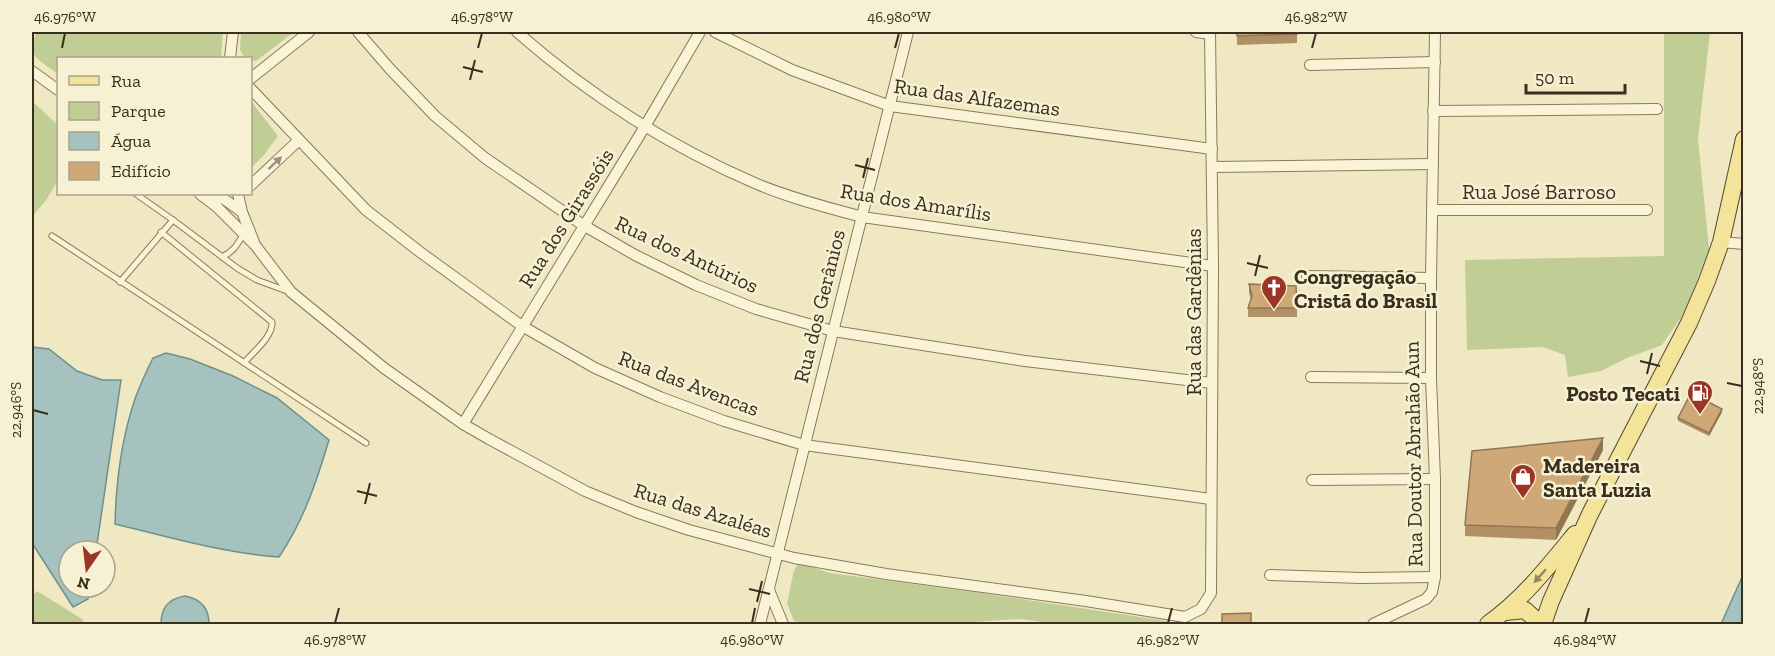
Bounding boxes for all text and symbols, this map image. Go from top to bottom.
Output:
text: 46.976°W [34,8,96,26]
text: 46.978°W [451,8,513,26]
text: 46.980°W [867,8,931,26]
text: 46.982°W [1285,8,1347,26]
legend [57,57,252,195]
scale bar [1526,57,1625,95]
text: 50 m [1535,67,1575,89]
text: Rua [111,70,141,92]
street label: Rua das Alfazemas [892,73,1062,121]
text: Parque [111,100,166,122]
text: Água [111,130,151,152]
street label: Rua dos Girassóis [513,144,619,292]
one-way arrow [268,156,282,170]
text: Edifício [111,160,171,182]
street label: Rua dos Amarílis [839,178,993,226]
street label: Rua José Barroso [1462,179,1616,204]
street label: Rua dos Antúrios [611,210,763,298]
street label: Rua dos Gerânios [788,227,850,385]
street label: Rua das Gardênias [1181,228,1206,396]
place label: Congregação Cristã do Brasil [1294,264,1437,313]
church icon: Congregação Cristã do Brasil [1259,273,1289,311]
street label: Rua Doutor Abrahão Aun [1399,341,1427,567]
street label: Rua das Avencas [615,345,763,421]
text: 22.948°S [1749,358,1767,414]
fuel station icon: Posto Tecati [1685,378,1715,416]
place label: Posto Tecati [1566,381,1680,406]
text: 22.946°S [7,382,25,438]
place label: Madereira Santa Luzia [1543,453,1652,502]
shop icon: Madereira Santa Luzia [1508,462,1538,500]
street label: Rua das Azaléas [631,477,775,543]
north arrow [57,539,117,599]
one-way arrow [1534,568,1547,583]
text: N [75,572,92,594]
text: 46.978°W [304,631,366,649]
text: 46.980°W [720,631,784,649]
text: 46.982°W [1137,631,1199,649]
text: 46.984°W [1554,631,1616,649]

